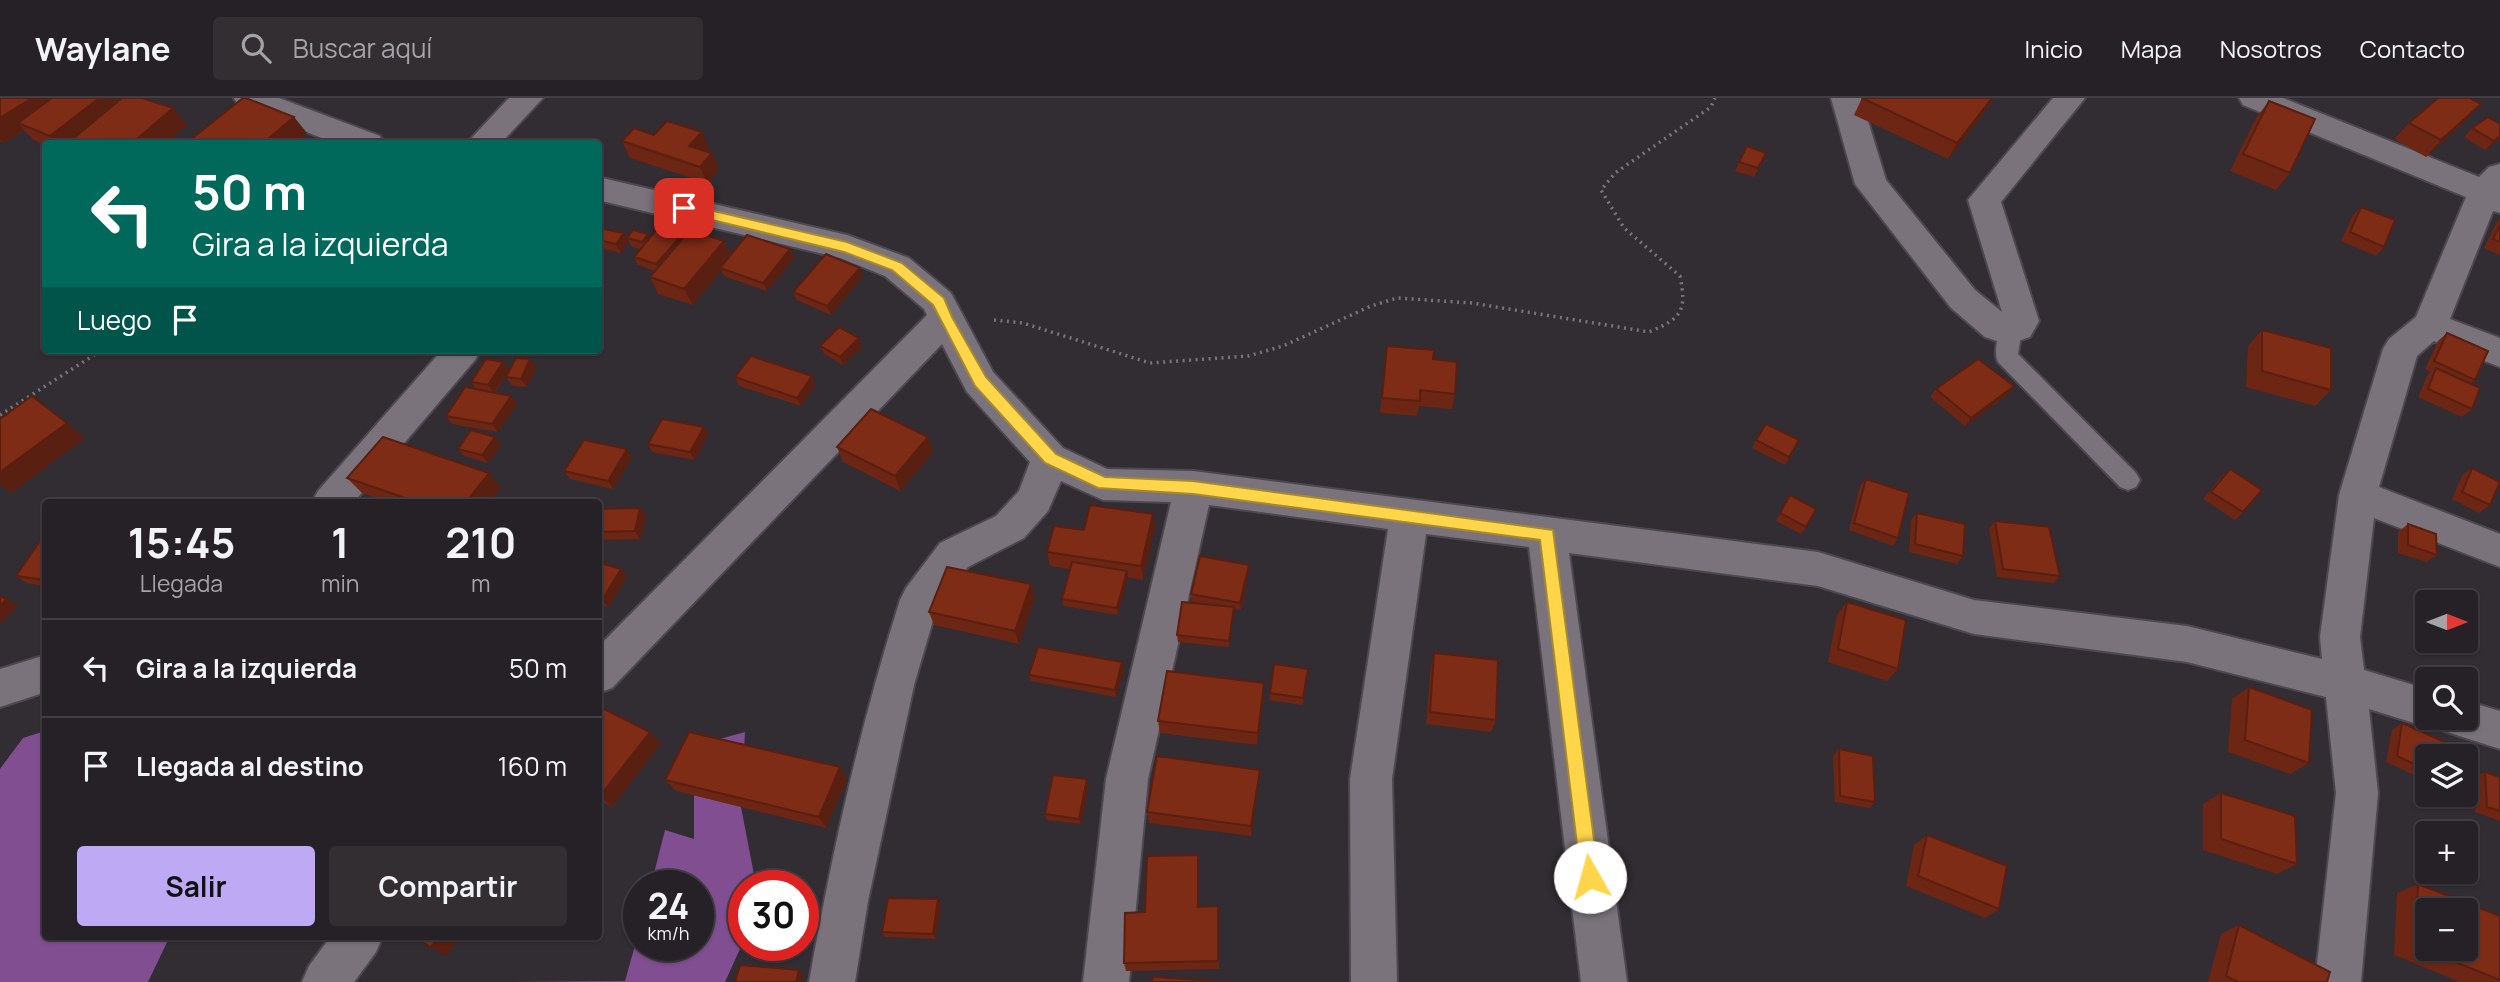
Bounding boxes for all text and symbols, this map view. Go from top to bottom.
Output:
search box [213,17,703,80]
text: Waylane [35,26,171,71]
icon: search [237,29,275,67]
text: Buscar aquí [293,30,432,66]
text: Inicio [2025,32,2083,65]
text: Mapa [2121,32,2182,65]
text: Nosotros [2220,32,2322,65]
text: Contacto [2360,32,2465,65]
text: 50 m [192,158,307,225]
icon: left [77,168,168,259]
pin [654,178,714,238]
icon: arrive [665,189,703,227]
text: Gira a la izquierda [192,222,448,266]
icon: arrive [166,301,204,339]
text: Luego [77,302,152,338]
text: 15:45 [128,513,235,571]
text: 1 [331,513,349,571]
text: 210 [445,513,516,571]
text: Llegada [140,567,223,599]
text: min [321,567,360,599]
text: m [471,567,491,599]
north arrow [2415,590,2478,653]
map controls [2415,590,2478,961]
icon: left [77,649,115,687]
text: Gira a la izquierda [136,650,357,686]
text: 50 m [509,650,567,686]
button: search [2415,667,2478,730]
button: layers [2415,744,2478,807]
icon: arrive [77,747,115,785]
text: Llegada al destino [136,748,364,784]
text: 160 m [498,748,567,784]
button: + [2415,821,2478,884]
position arrow [1553,840,1627,914]
button: Salir [77,846,315,926]
button: Compartir [329,846,567,926]
speed limit sign: 30 [728,870,819,961]
text: 24 [648,882,689,930]
button: − [2415,898,2478,961]
text: km/h [648,921,689,945]

